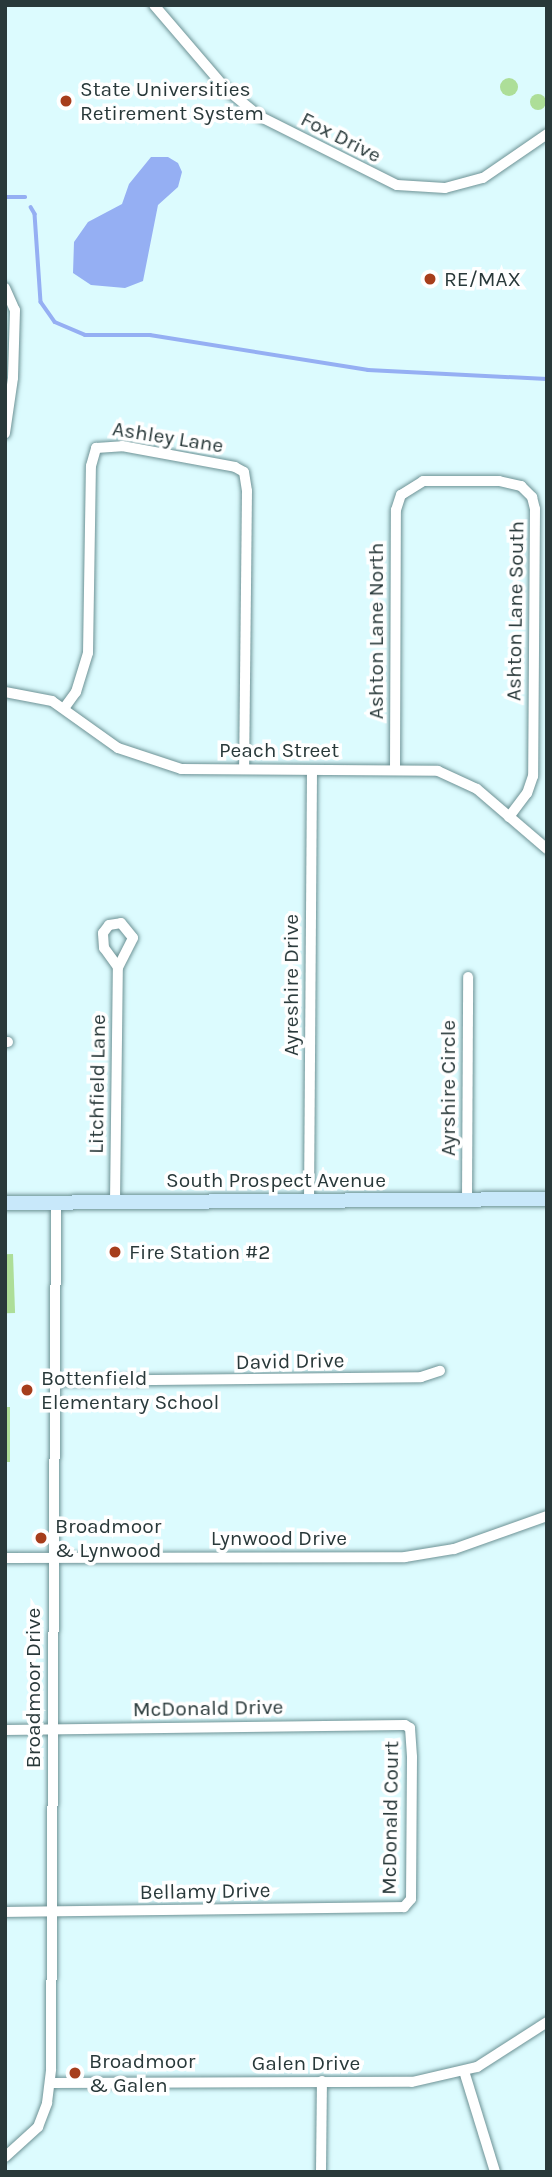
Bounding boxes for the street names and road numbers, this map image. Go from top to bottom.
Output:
street label: Fox Drive [297,106,385,168]
street label: Ashley Lane [111,416,225,458]
street label: Ashton Lane South [501,521,529,701]
street label: Ashton Lane North [363,543,389,719]
street label: Peach Street [219,737,339,763]
street label: Ayreshire Drive [278,914,304,1056]
street label: Litchfield Lane [83,1014,111,1154]
street label: Ayrshire Circle [435,1020,461,1156]
street label: South Prospect Avenue [166,1167,386,1193]
street label: David Drive [235,1347,345,1375]
street label: Lynwood Drive [211,1525,347,1551]
street label: Broadmoor Drive [20,1608,46,1768]
street label: McDonald Drive [133,1694,283,1722]
street label: McDonald Court [376,1741,404,1895]
street label: Bellamy Drive [139,1877,271,1905]
street label: Galen Drive [252,2050,360,2076]

